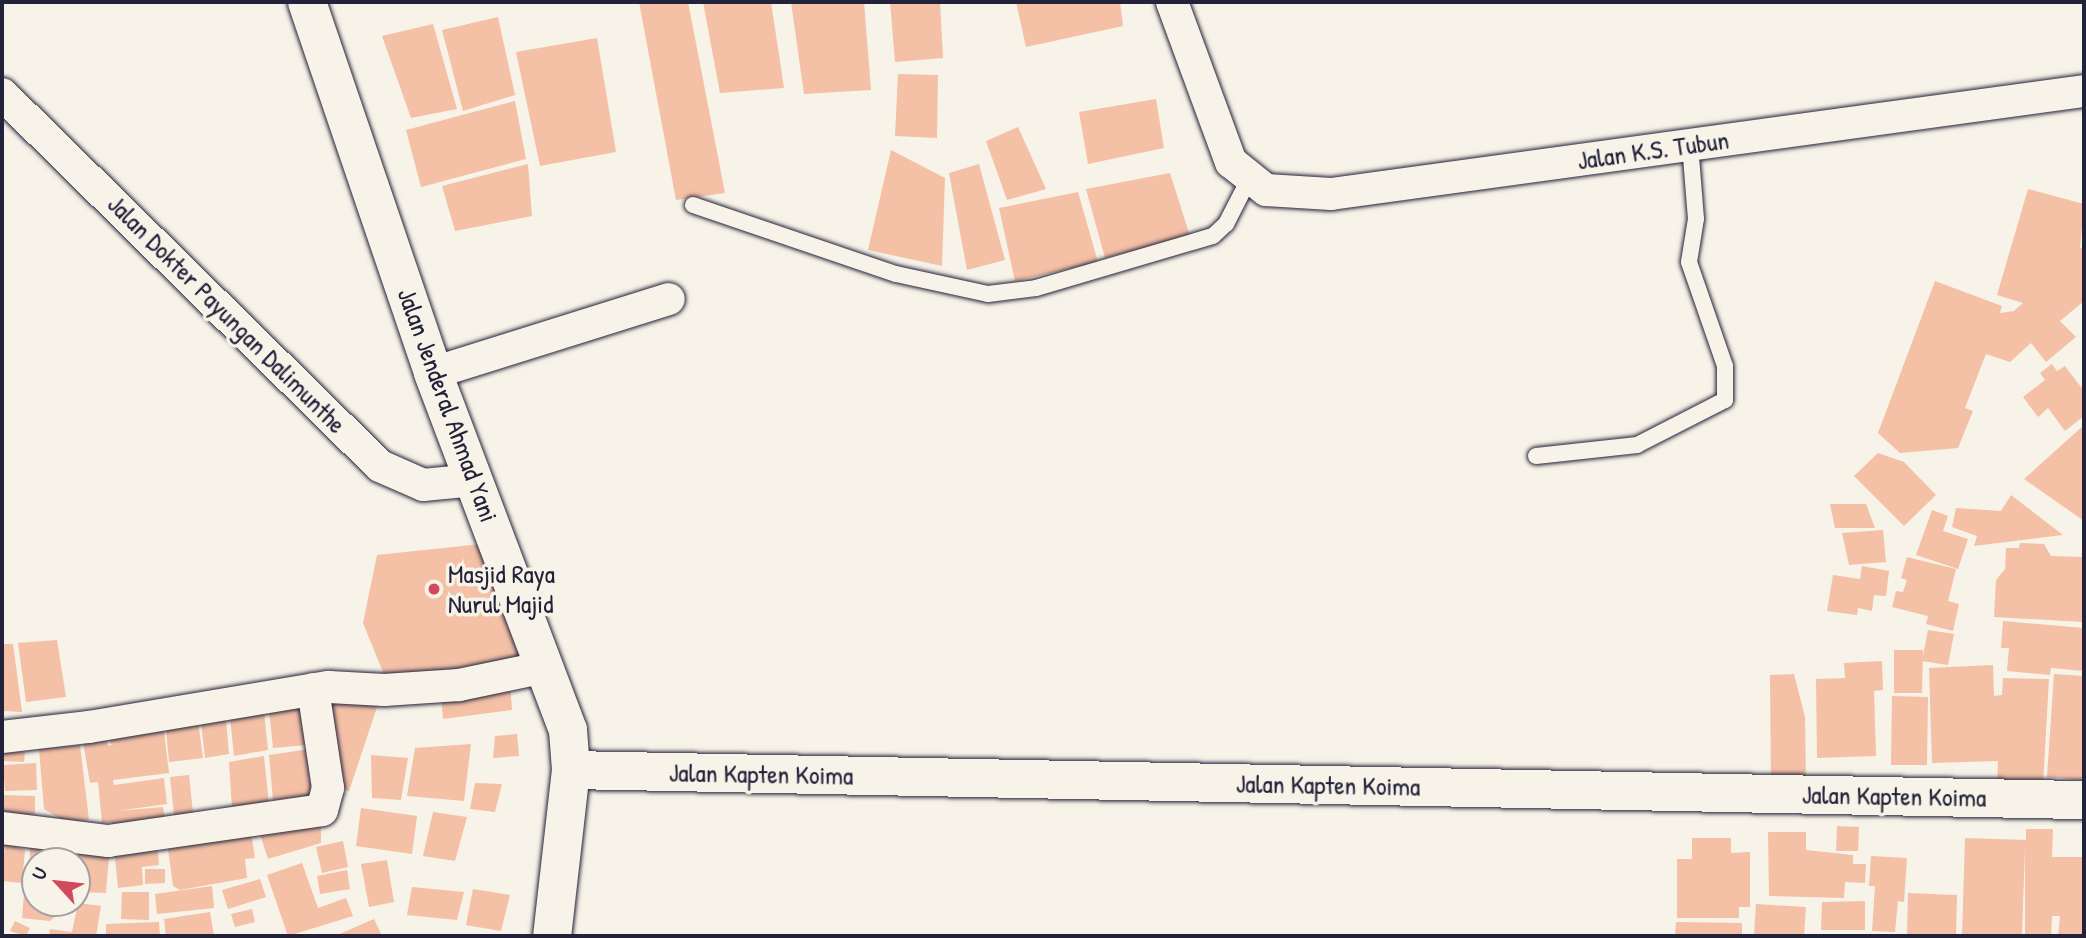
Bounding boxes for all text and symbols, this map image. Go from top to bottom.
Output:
street label: Jalan K.S. Tubun [1575,124,1731,176]
street label: Jalan Dokter Payungan Dalimunthe [101,188,353,440]
street label: Jalan Jenderal Ahmad Yani [391,284,505,526]
place label: Masjid Raya Nurul Majid [448,558,555,620]
marker: Masjid Raya Nurul Majid [426,581,442,597]
street label: Jalan Kapten Koima [669,757,853,791]
street label: Jalan Kapten Koima [1236,768,1420,802]
street label: Jalan Kapten Koima [1802,779,1986,813]
north arrow [21,847,91,917]
text: U [25,863,53,884]

